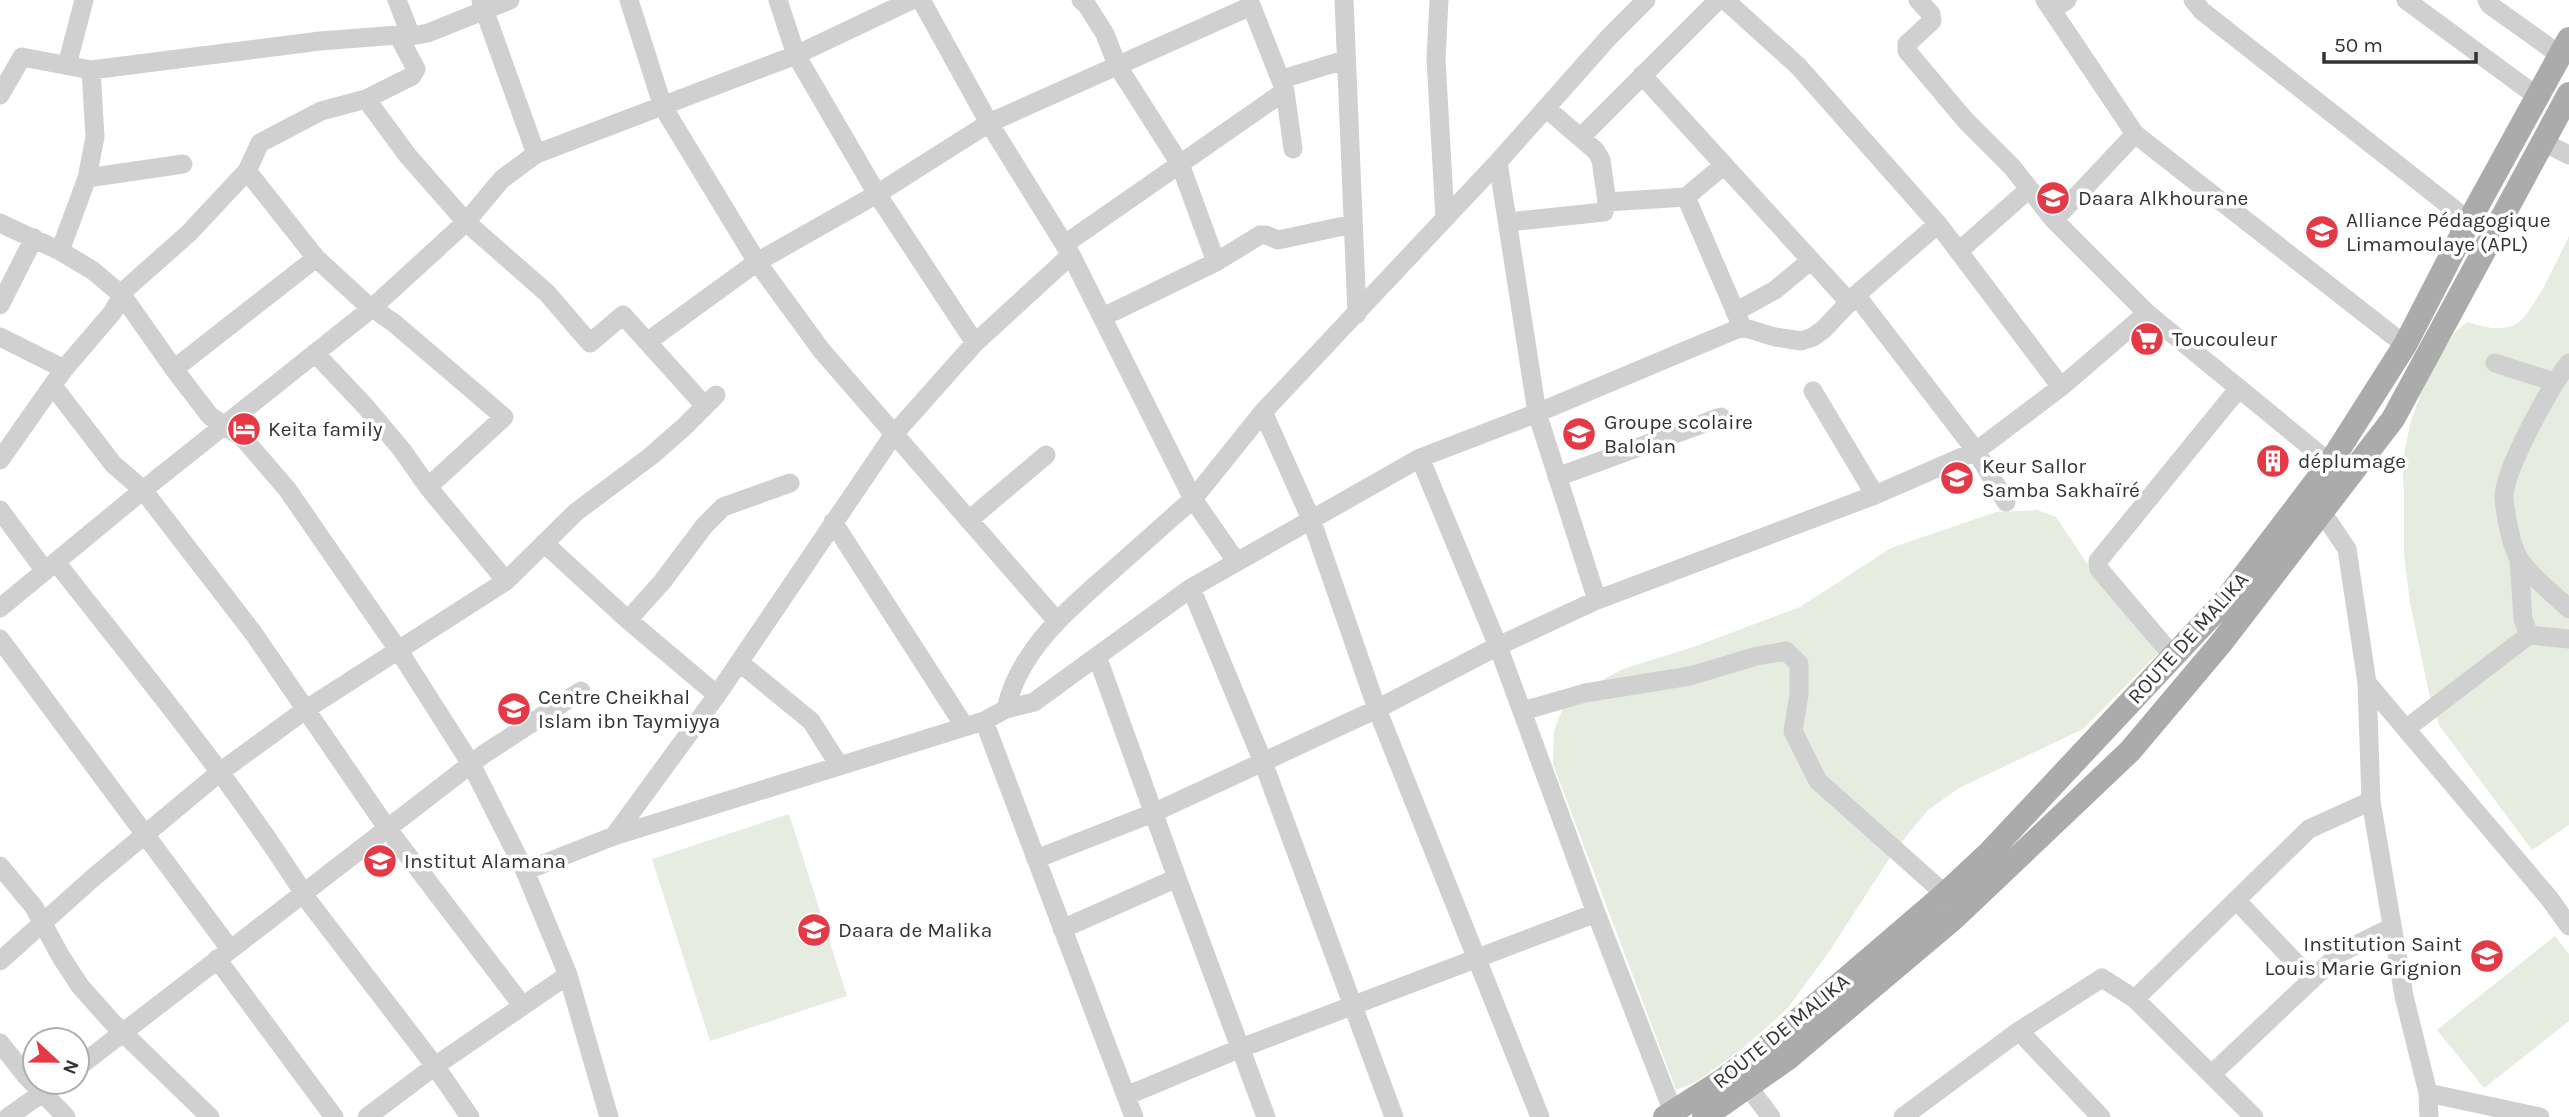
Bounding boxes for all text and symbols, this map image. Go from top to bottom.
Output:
scale bar [2324,21,2476,65]
text: 50 m [2334,33,2383,57]
school or university icon: Daara Alkhourane [2034,179,2072,217]
place label: Daara Alkhourane [2078,186,2248,210]
place label: Alliance Pédagogique Limamoulaye (APL) [2346,208,2551,256]
school or university icon: Alliance Pédagogique Limamoulaye (APL) [2303,213,2341,251]
supermarket icon: Toucouleur [2128,320,2166,358]
place label: Toucouleur [2172,327,2277,351]
hotel icon: Keita family [225,410,263,448]
place label: Groupe scolaire Balolan [1604,410,1753,458]
school or university icon: Groupe scolaire Balolan [1560,415,1598,453]
place label: Keita family [268,417,383,441]
building icon: déplumage [2254,442,2292,480]
place label: déplumage [2298,449,2406,473]
place label: Keur Sallor Samba Sakhaïré [1982,454,2140,502]
school or university icon: Keur Sallor Samba Sakhaïré [1938,459,1976,497]
street label: ROUTE DE MALIKA [2123,567,2253,709]
place label: Centre Cheikhal Islam ibn Taymiyya [538,685,720,733]
school or university icon: Centre Cheikhal Islam ibn Taymiyya [495,690,533,728]
school or university icon: Institut Alamana [361,842,399,880]
place label: Institut Alamana [404,849,566,873]
school or university icon: Daara de Malika [795,911,833,949]
place label: Daara de Malika [838,918,992,942]
place label: Institution Saint Louis Marie Grignion [2264,932,2462,980]
school or university icon: Institution Saint Louis Marie Grignion [2468,937,2506,975]
street label: ROUTE DE MALIKA [1708,969,1854,1093]
north arrow [21,1026,91,1096]
text: N [58,1057,84,1077]

